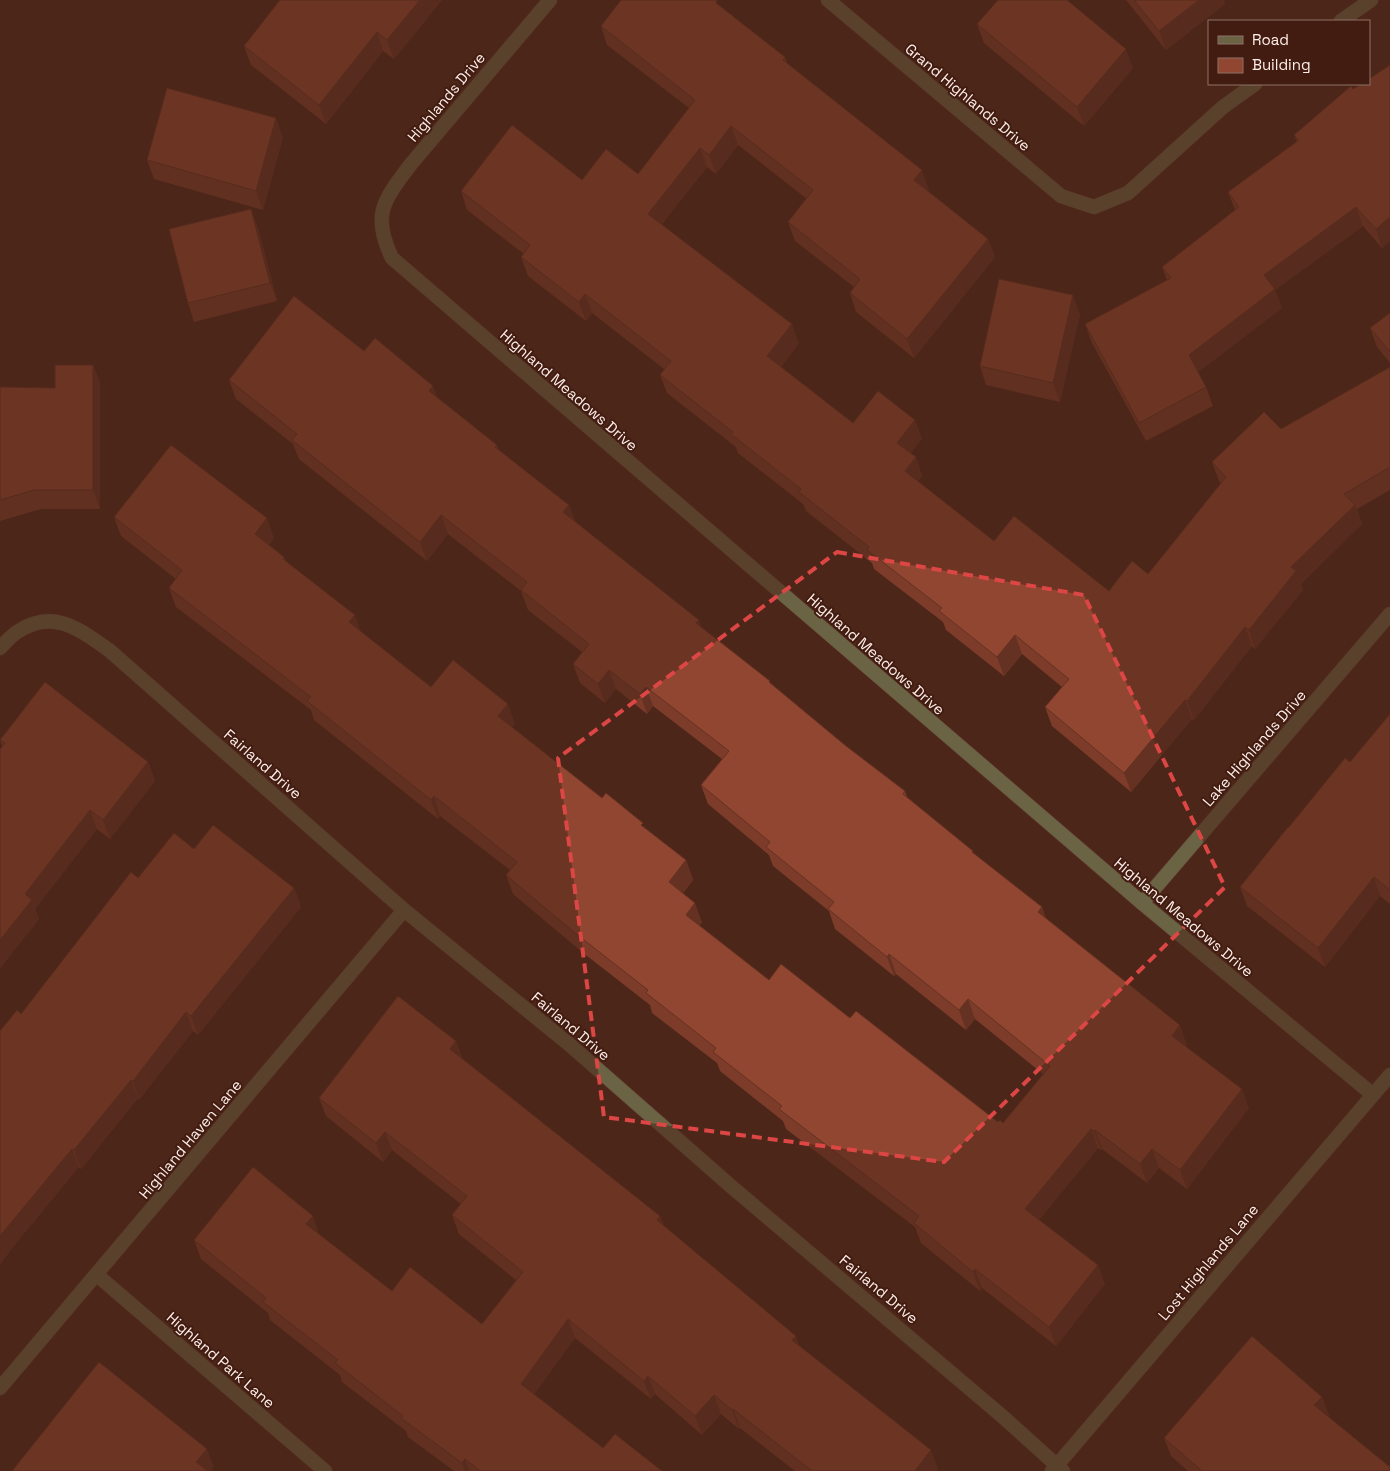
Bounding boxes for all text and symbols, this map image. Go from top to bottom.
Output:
legend [1208,20,1370,85]
text: Road [1252,30,1289,49]
street label: Grand Highlands Drive [901,39,1035,155]
street label: Highlands Drive [403,48,489,146]
text: Building [1252,55,1311,74]
street label: Highland Meadows Drive [496,325,642,455]
street label: Highland Meadows Drive [803,589,949,719]
street label: Lake Highlands Drive [1198,686,1310,810]
street label: Fairland Drive [220,725,306,803]
street label: Highland Meadows Drive [1110,853,1258,981]
street label: Fairland Drive [528,988,614,1064]
street label: Highland Haven Lane [135,1075,246,1203]
street label: Lost Highlands Lane [1154,1200,1262,1324]
street label: Fairland Drive [836,1251,922,1327]
street label: Highland Park Lane [163,1308,279,1412]

